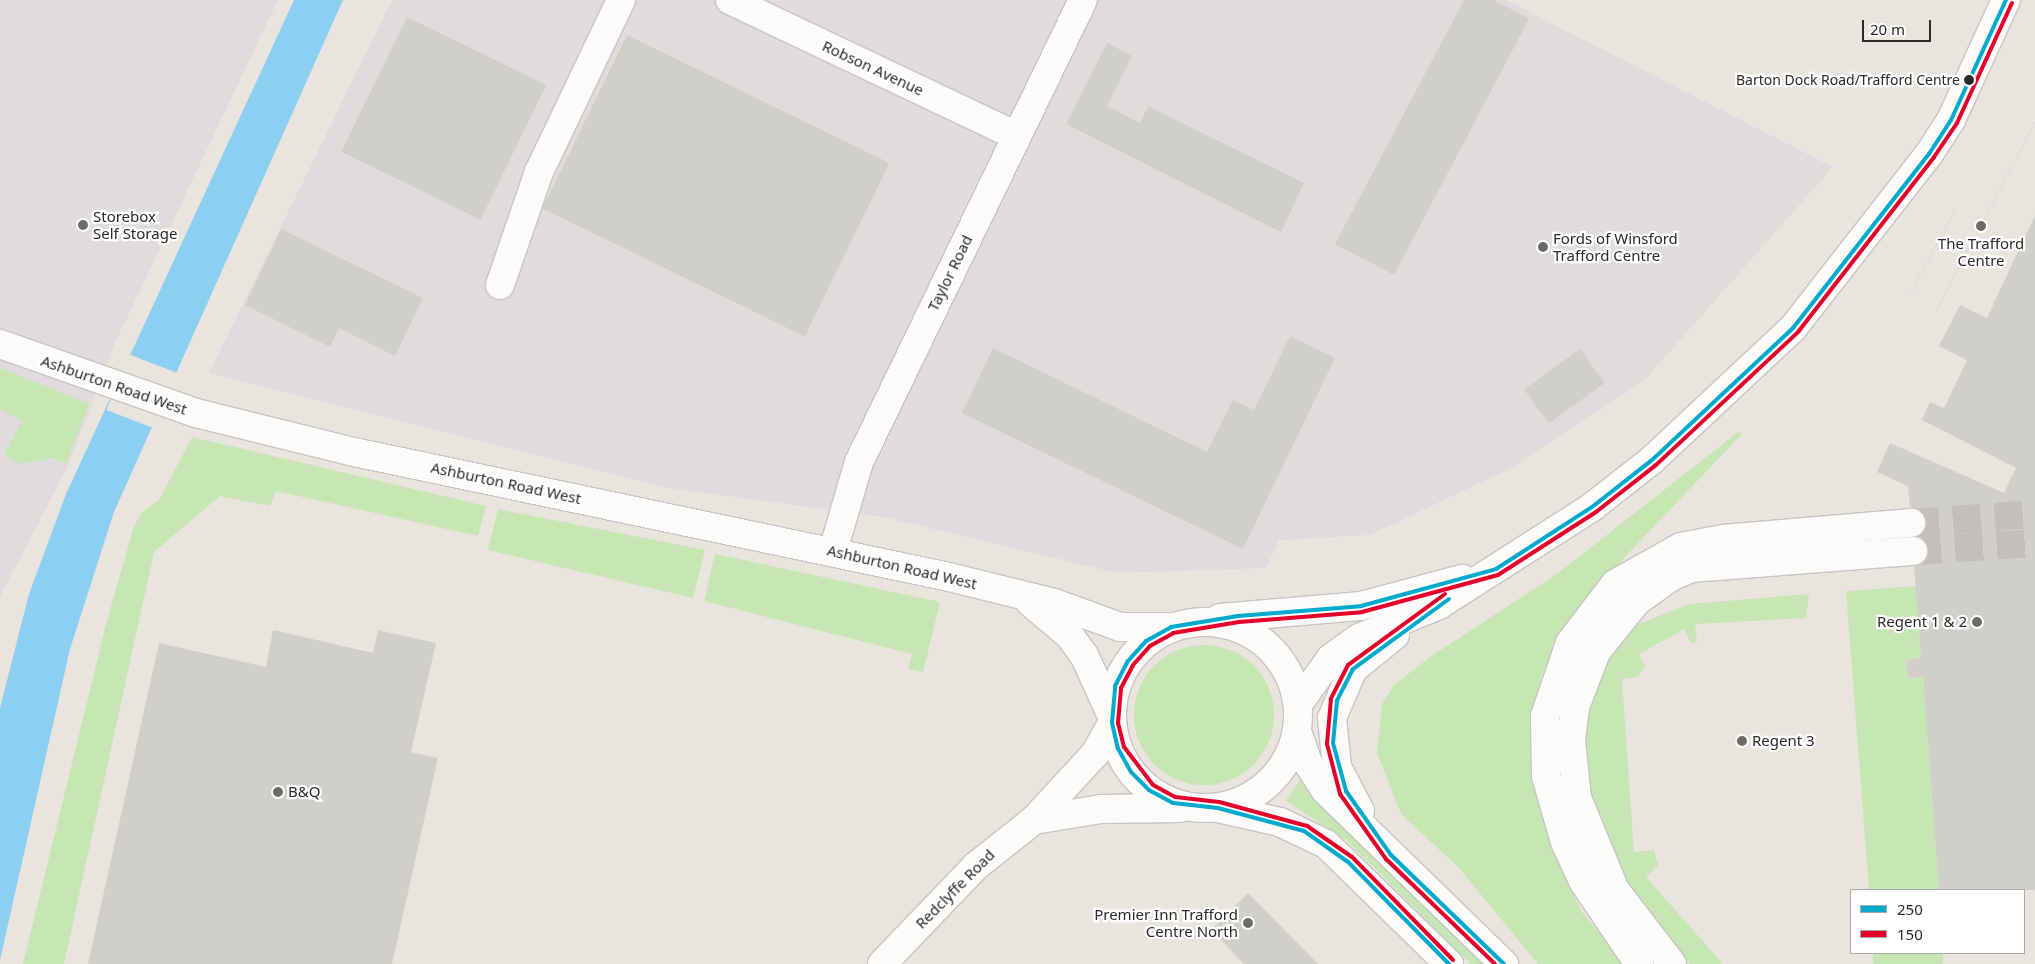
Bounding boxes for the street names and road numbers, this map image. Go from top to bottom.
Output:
street label: Robson Avenue [819,37,927,99]
street label: Taylor Road [924,232,976,314]
street label: Ashburton Road West [39,352,189,418]
street label: Ashburton Road West [429,458,583,508]
street label: Ashburton Road West [825,541,979,593]
street label: Redclyffe Road [912,846,998,932]

